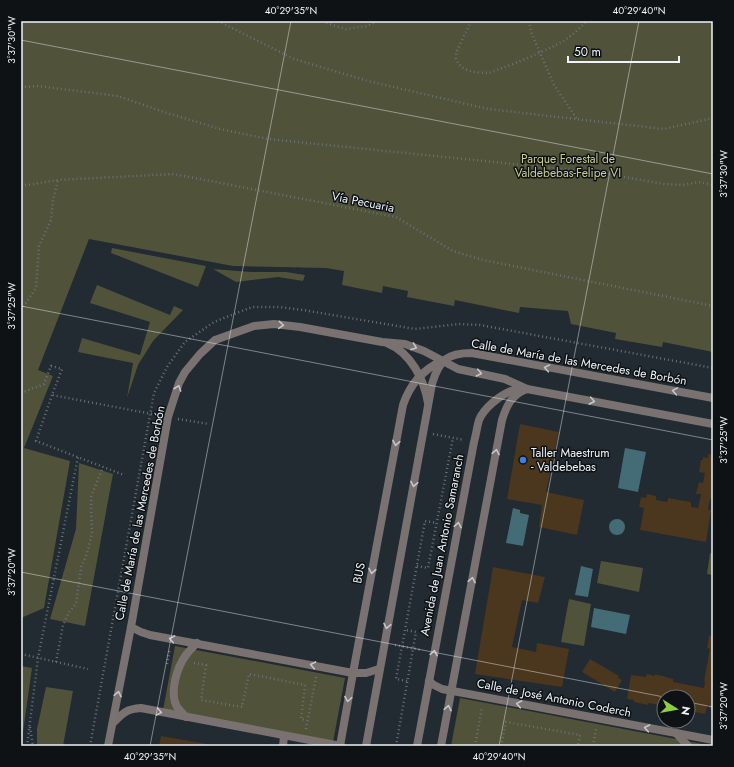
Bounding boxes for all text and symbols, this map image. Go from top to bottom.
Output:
text: 40°29'35"N [265,3,317,18]
text: 40°29'40"N [612,3,666,18]
text: 3°37'30"W [4,16,19,64]
scale bar [568,38,679,64]
text: 50 m [574,43,601,61]
park label: Parque Forestal de Valdebebas-Felipe VI [515,150,621,182]
text: 3°37'30"W [716,150,731,198]
street label: Vía Pecuaria [330,187,396,217]
text: 3°37'25"W [4,282,19,330]
one-way arrow [278,320,284,329]
street label: Calle de María de las Mercedes de Borbón [470,334,688,390]
one-way arrow [410,343,417,351]
one-way arrow [544,364,550,373]
one-way arrow [476,369,482,377]
one-way arrow [173,385,181,392]
one-way arrow [672,387,678,396]
one-way arrow [589,396,595,405]
street label: Calle de María de las Mercedes de Borbón [110,404,170,622]
text: 3°37'25"W [716,416,731,464]
one-way arrow [392,440,400,446]
place label: Taller Maestrum - Valdebebas [531,444,610,476]
one-way arrow [491,449,499,455]
street label: Avenida de Juan Antonio Samaranch [416,453,468,637]
marker: Taller Maestrum - Valdebebas [518,455,528,465]
one-way arrow [410,481,418,488]
one-way arrow [454,522,462,528]
text: 3°37'20"W [4,548,19,596]
street label: BUS [348,561,370,585]
one-way arrow [368,568,376,574]
one-way arrow [467,577,475,583]
one-way arrow [383,623,392,629]
one-way arrow [169,635,175,643]
one-way arrow [430,649,438,656]
one-way arrow [310,661,317,670]
street label: Calle de José Antonio Coderch [475,674,633,722]
text: 3°37'20"W [716,682,731,730]
north arrow [656,689,696,729]
one-way arrow [114,691,122,697]
one-way arrow [344,696,353,702]
one-way arrow [516,700,522,708]
one-way arrow [443,705,451,711]
text: N [677,705,695,717]
one-way arrow [156,707,163,716]
one-way arrow [644,724,650,732]
text: 40°29'35"N [124,749,176,764]
text: 40°29'40"N [472,749,526,764]

